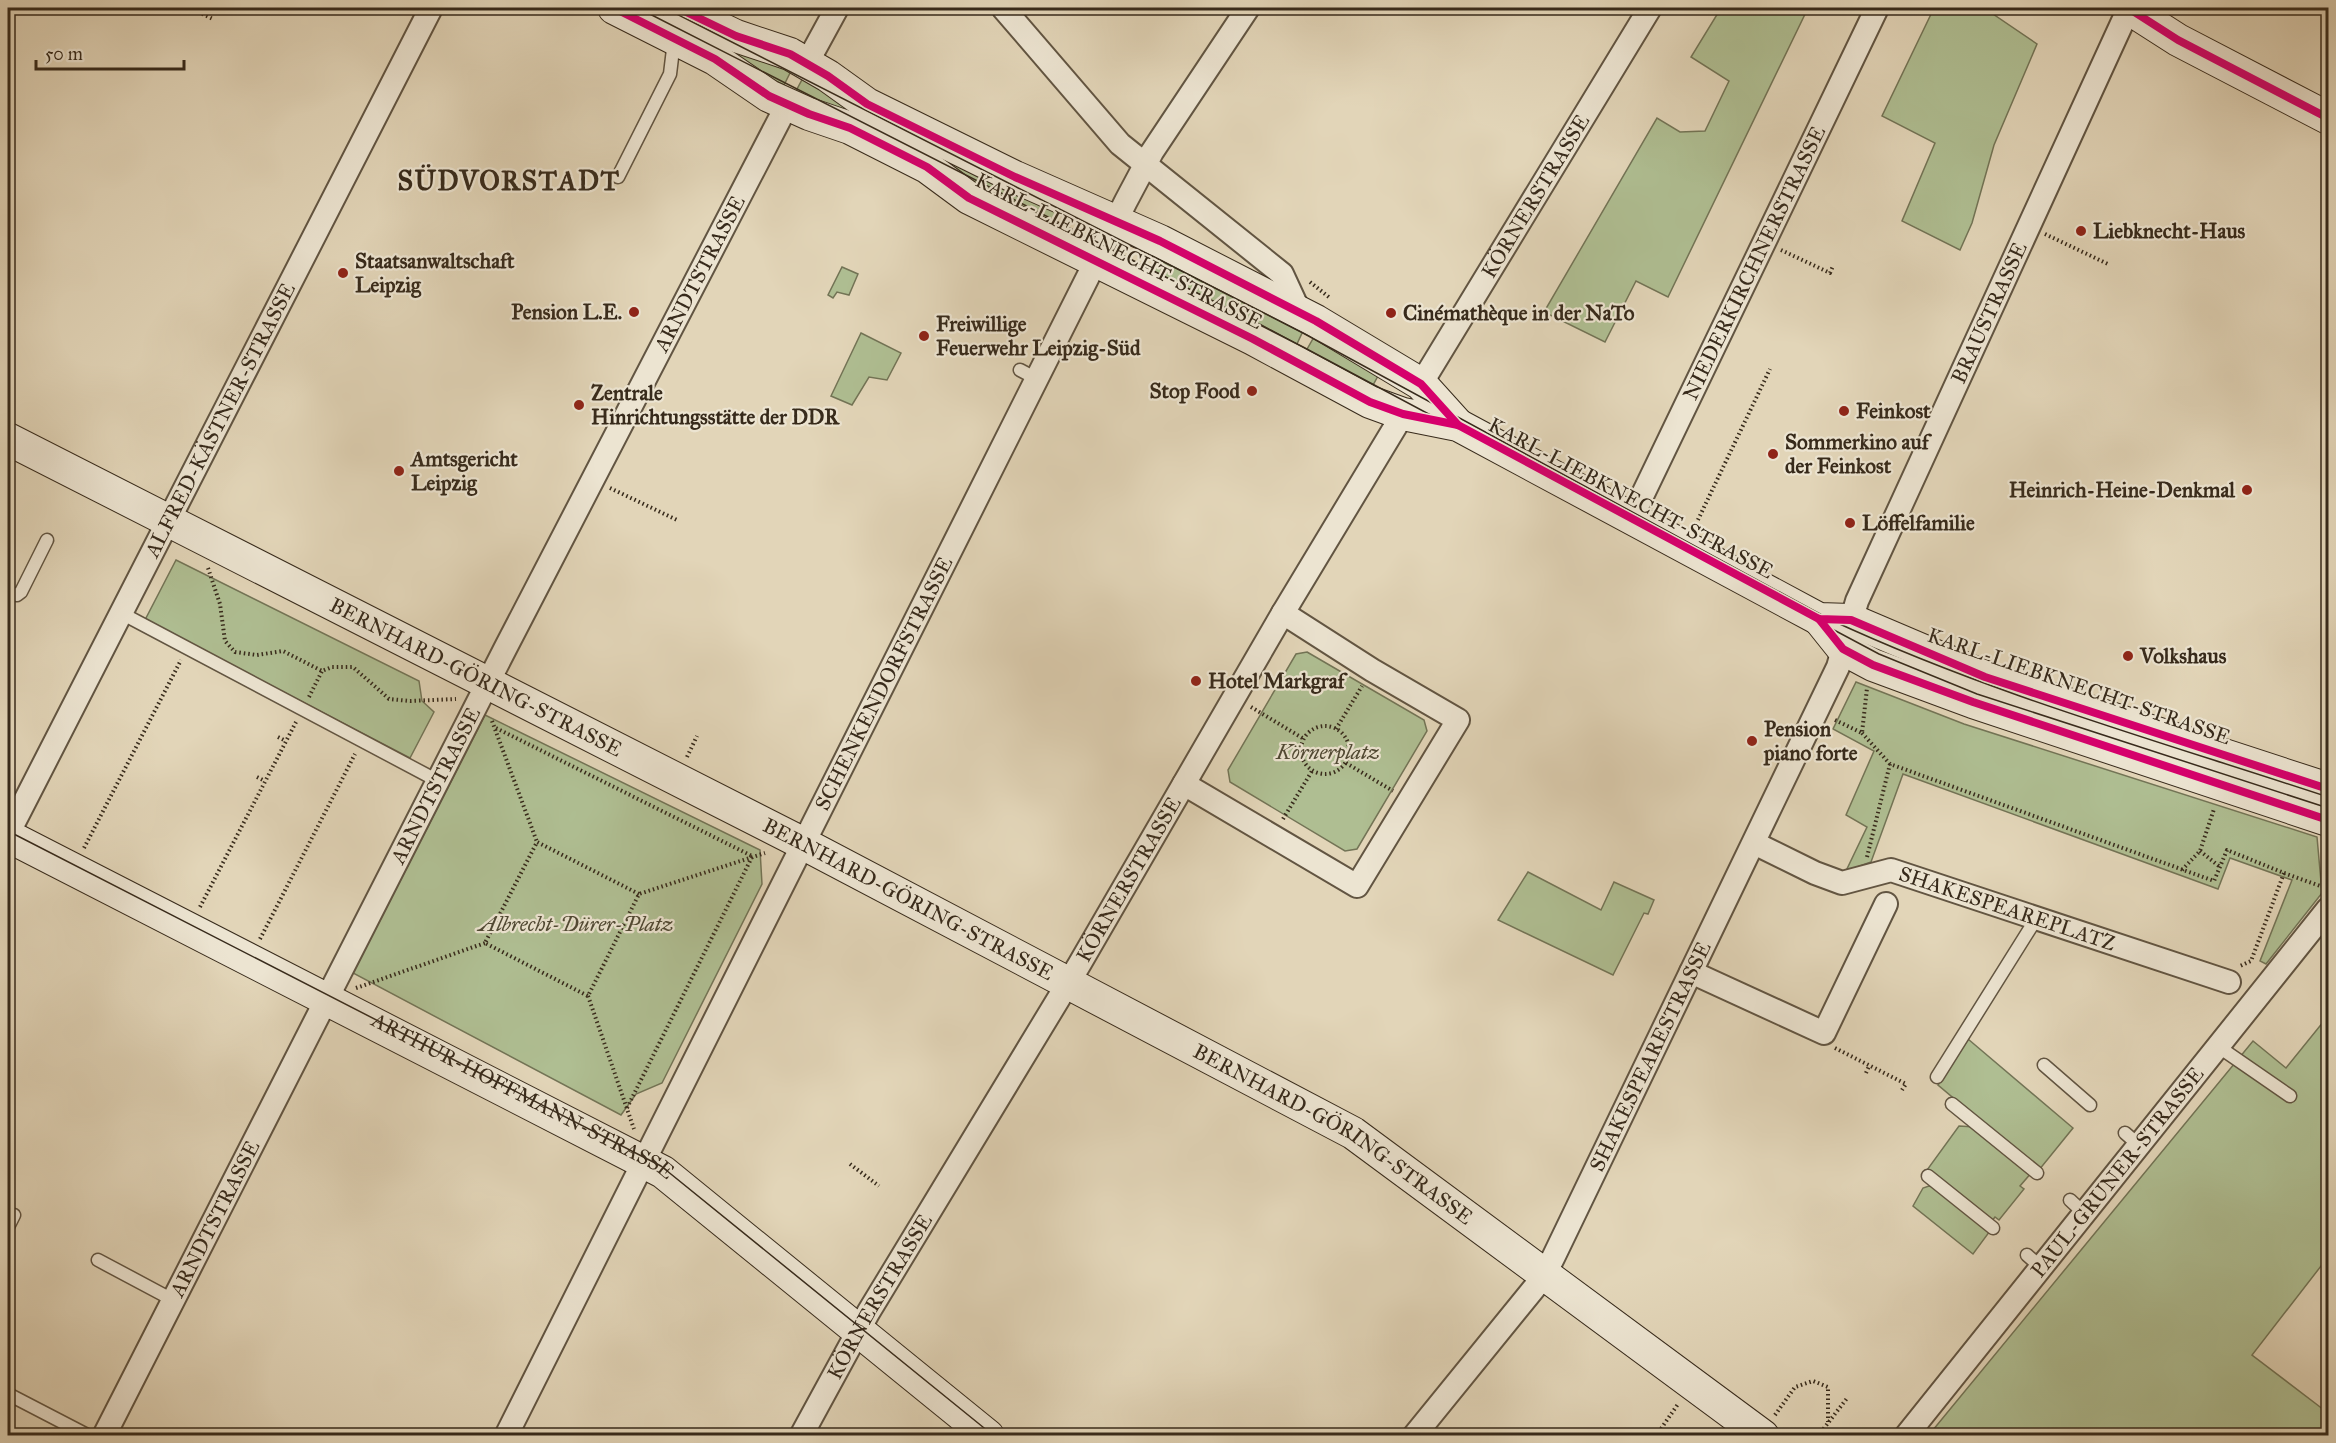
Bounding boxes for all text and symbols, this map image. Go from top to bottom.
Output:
scale bar [36,33,184,71]
text: 50 m [45,43,83,65]
street label: KÖRNERSTRASSE [1476,109,1595,283]
street label: NIEDERKIRCHNERSTRASSE [1677,122,1831,404]
district label: SÜDVORSTADT [397,164,621,197]
street label: KARL-LIEBKNECHT-STRASSE [971,167,1267,335]
street label: ARNDTSTRASSE [648,191,751,357]
place label: Liebknecht-Haus [2093,218,2246,244]
marker: Liebknecht-Haus [2074,224,2088,238]
street label: BRAUSTRASSE [1945,238,2033,388]
place label: Staatsanwaltschaft Leipzig [355,248,515,298]
marker: Staatsanwaltschaft Leipzig [336,266,350,280]
street label: ALFRED-KÄSTNER-STRASSE [138,279,301,563]
place label: Pension L.E. [511,299,622,325]
place label: Cinémathèque in der NaTo [1403,300,1635,326]
marker: Pension L.E. [627,305,641,319]
marker: Cinémathèque in der NaTo [1384,306,1398,320]
place label: Freiwillige Feuerwehr Leipzig-Süd [936,311,1141,361]
marker: Freiwillige Feuerwehr Leipzig-Süd [917,329,931,343]
place label: Stop Food [1149,378,1240,404]
place label: Zentrale Hinrichtungsstätte der DDR [591,380,840,430]
marker: Stop Food [1245,384,1259,398]
marker: Zentrale Hinrichtungsstätte der DDR [572,398,586,412]
place label: Feinkost [1856,398,1931,424]
marker: Feinkost [1837,404,1851,418]
street label: KARL-LIEBKNECHT-STRASSE [1484,412,1778,584]
place label: Sommerkino auf der Feinkost [1785,429,1933,479]
place label: Amtsgericht Leipzig [409,446,518,496]
marker: Sommerkino auf der Feinkost [1766,447,1780,461]
marker: Amtsgericht Leipzig [392,464,406,478]
place label: Heinrich-Heine-Denkmal [2009,477,2236,503]
marker: Heinrich-Heine-Denkmal [2240,483,2254,497]
place label: Löffelfamilie [1862,510,1975,536]
marker: Löffelfamilie [1843,516,1857,530]
street label: SCHENKENDORFSTRASSE [809,552,958,815]
street label: BERNHARD-GÖRING-STRASSE [325,592,627,762]
street label: KARL-LIEBKNECHT-STRASSE [1924,622,2234,750]
place label: Volkshaus [2139,643,2227,669]
marker: Volkshaus [2121,649,2135,663]
place label: Hotel Markgraf [1208,668,1349,694]
marker: Hotel Markgraf [1189,674,1203,688]
street label: ARNDTSTRASSE [384,703,486,869]
place label: Pension piano forte [1763,716,1858,766]
marker: Pension piano forte [1745,734,1759,748]
park label: Körnerplatz [1275,739,1380,765]
street label: KÖRNERSTRASSE [1070,792,1187,967]
street label: BERNHARD-GÖRING-STRASSE [758,812,1058,986]
street label: SHAKESPEAREPLATZ [1896,861,2119,957]
park label: Albrecht-Dürer-Platz [477,911,673,937]
street label: SHAKESPEARESTRASSE [1584,937,1717,1176]
street label: ARTHUR-HOFFMANN-STRASSE [366,1006,680,1185]
street label: BERNHARD-GÖRING-STRASSE [1189,1038,1478,1230]
street label: PAUL-GRUNER-STRASSE [2025,1062,2209,1283]
street label: ARNDTSTRASSE [164,1136,265,1302]
street label: KÖRNERSTRASSE [821,1209,938,1384]

